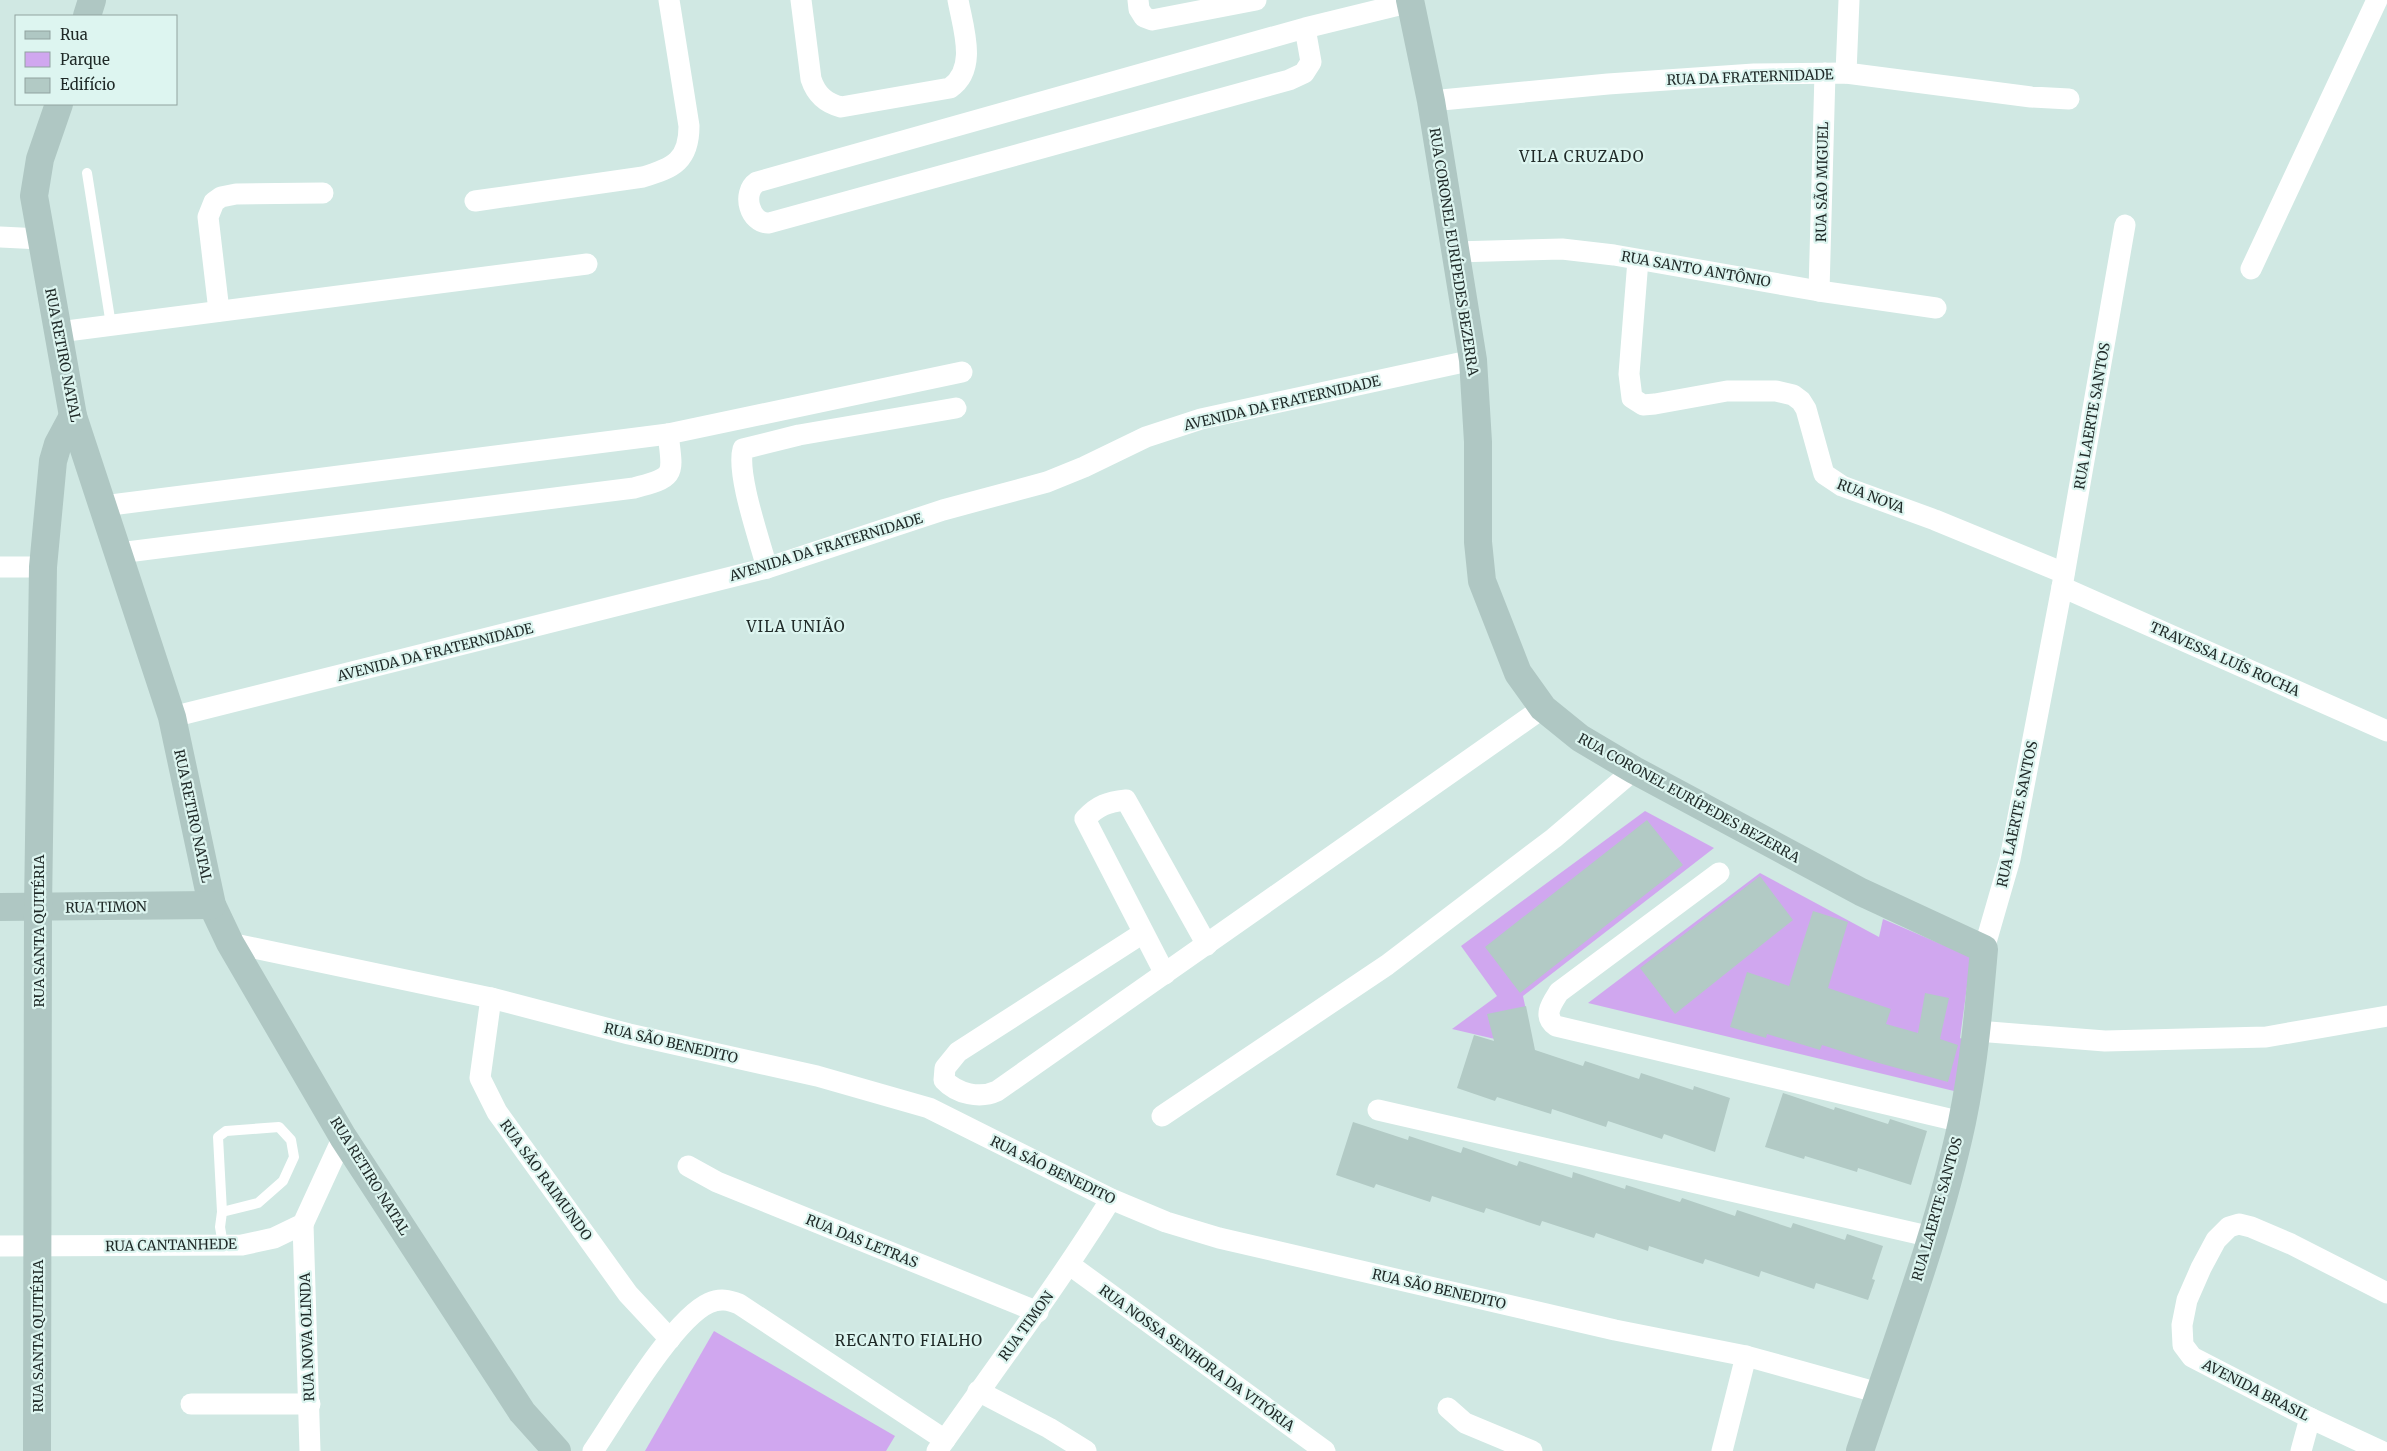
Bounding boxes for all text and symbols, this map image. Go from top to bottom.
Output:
legend [15,15,178,105]
text: Rua [60,25,88,44]
text: Parque [60,50,110,69]
street label: RUA DA FRATERNIDADE [1666,65,1834,89]
text: Edifício [60,75,116,94]
street label: RUA SÃO MIGUEL [1812,121,1832,242]
street label: RUA CORONEL EURÍPEDES BEZERRA [1425,127,1483,378]
district label: VILA CRUZADO [1518,147,1645,166]
street label: RUA SANTO ANTÔNIO [1620,247,1772,291]
street label: RUA RETIRO NATAL [41,286,85,424]
street label: RUA LAERTE SANTOS [2070,341,2114,491]
street label: AVENIDA DA FRATERNIDADE [1181,372,1382,435]
street label: RUA NOVA [1835,475,1907,517]
street label: AVENIDA DA FRATERNIDADE [726,509,925,585]
district label: VILA UNIÃO [745,617,846,636]
street label: TRAVESSA LUÍS ROCHA [2147,618,2303,700]
street label: AVENIDA DA FRATERNIDADE [334,619,535,685]
street label: RUA CORONEL EURÍPEDES BEZERRA [1575,729,1803,867]
street label: RUA LAERTE SANTOS [1993,739,2041,889]
street label: RUA RETIRO NATAL [170,748,216,885]
street label: RUA SANTA QUITÉRIA [30,854,48,1008]
street label: RUA TIMON [65,897,147,917]
street label: RUA SÃO BENEDITO [602,1019,740,1067]
street label: RUA RETIRO NATAL [326,1114,414,1239]
street label: RUA SÃO RAIMUNDO [496,1116,596,1244]
street label: RUA SÃO BENEDITO [988,1132,1118,1208]
street label: RUA LAERTE SANTOS [1908,1135,1966,1283]
street label: RUA DAS LETRAS [803,1210,921,1272]
street label: RUA CANTANHEDE [105,1235,237,1255]
street label: RUA SANTA QUITÉRIA [29,1259,47,1413]
street label: RUA SÃO BENEDITO [1370,1265,1508,1313]
street label: RUA NOVA OLINDA [296,1272,318,1402]
street label: RUA NOSSA SENHORA DA VITÓRIA [1096,1281,1298,1435]
street label: RUA TIMON [995,1288,1057,1364]
district label: RECANTO FIALHO [835,1331,983,1350]
street label: AVENIDA BRASIL [2199,1355,2313,1425]

